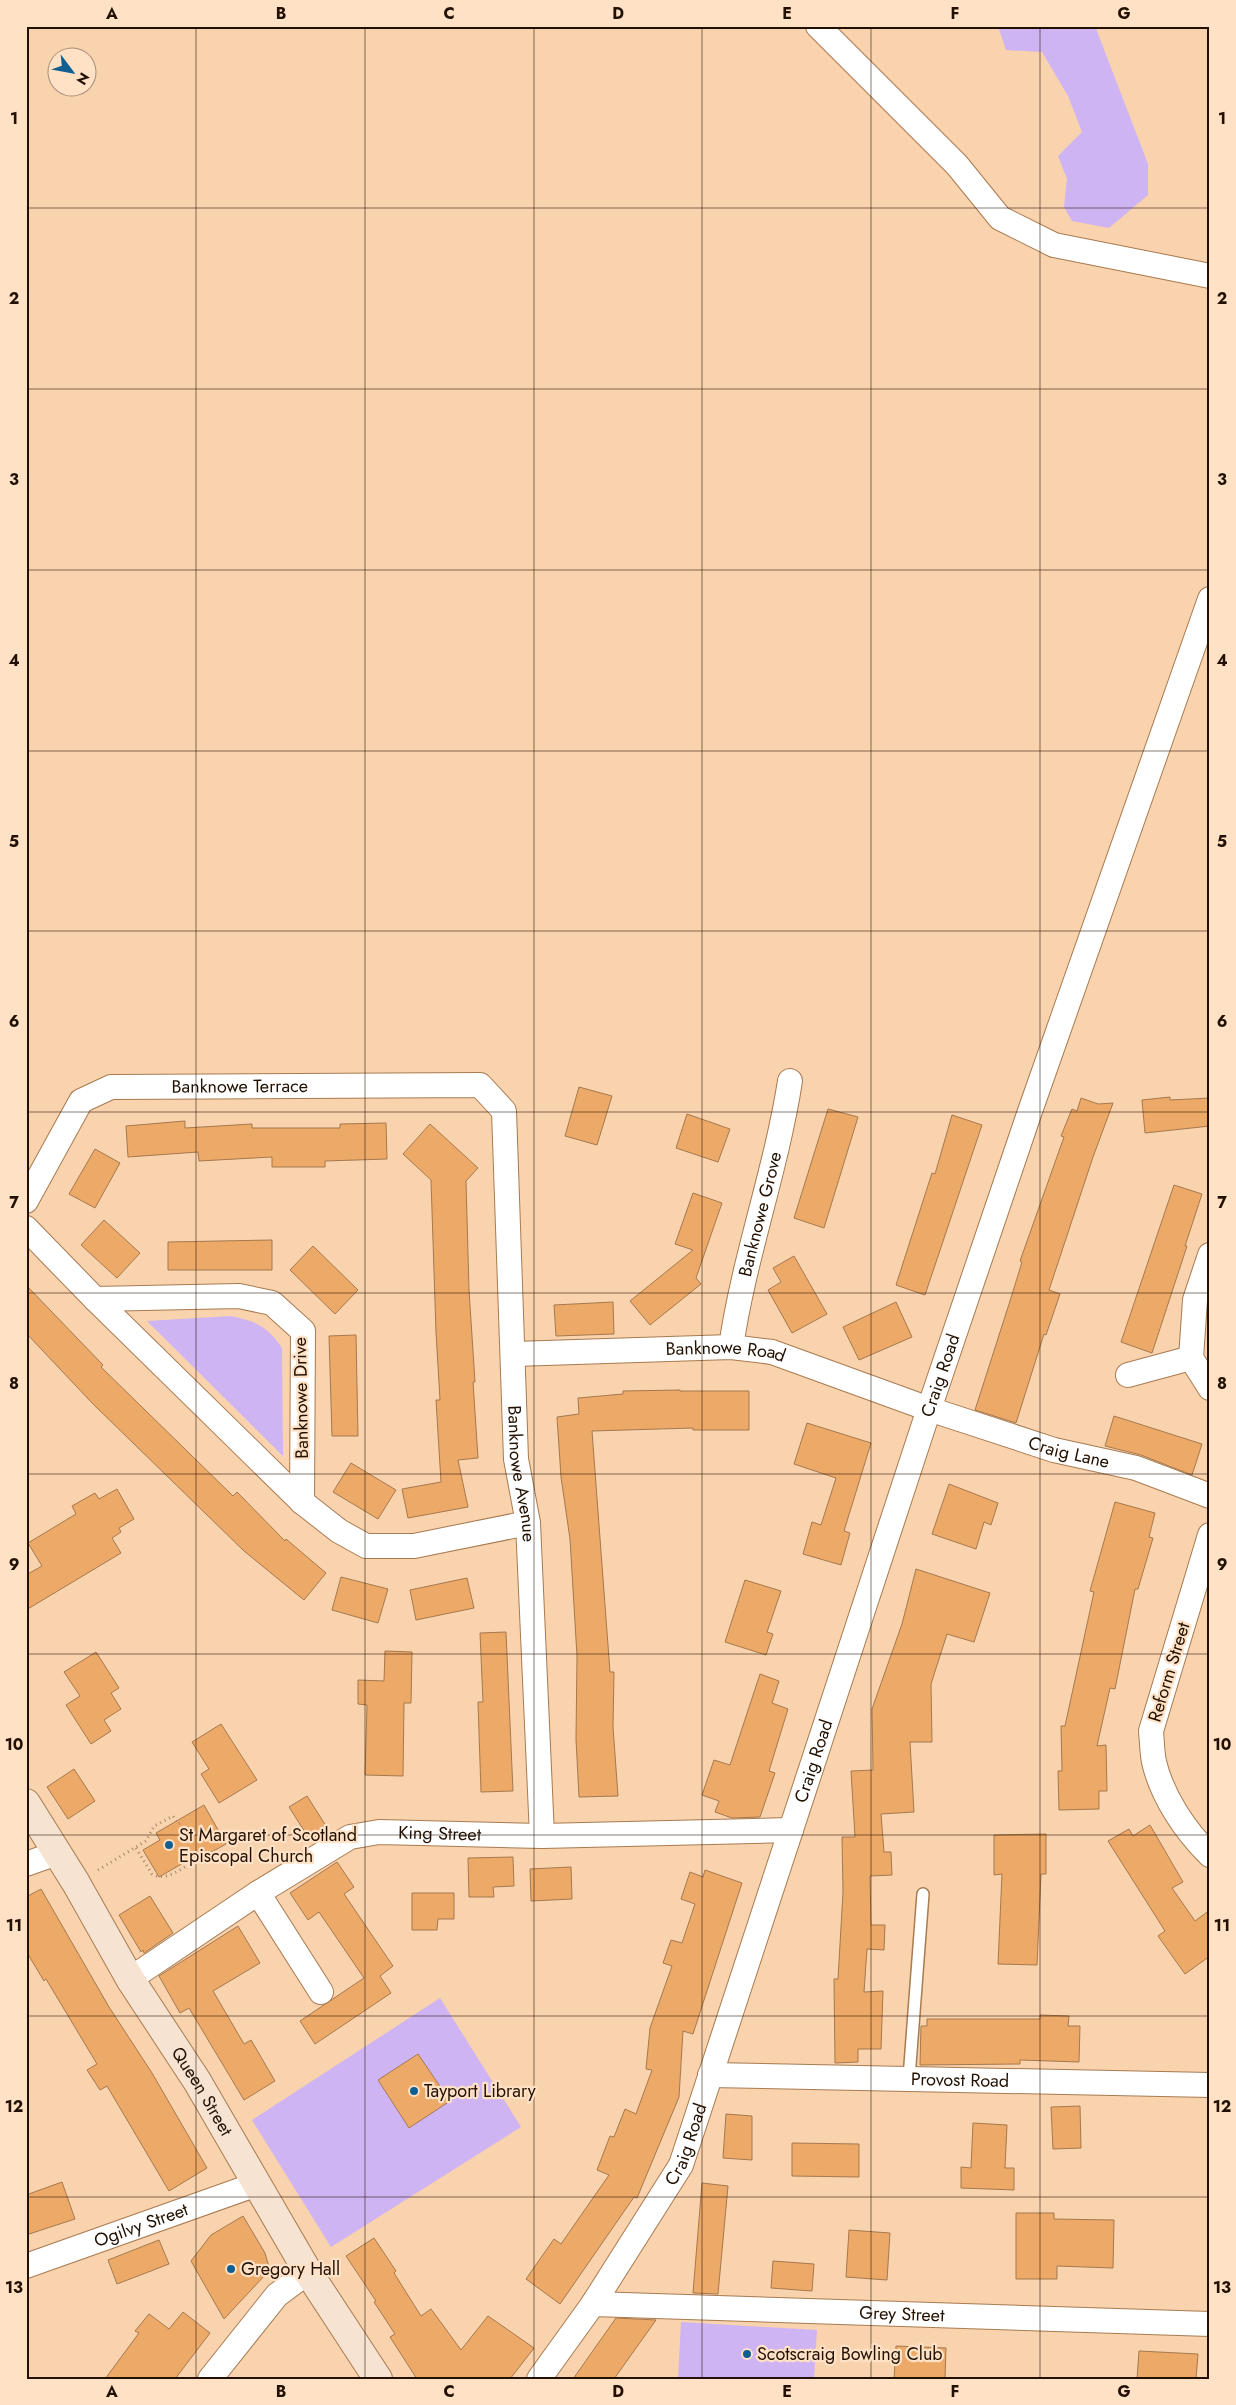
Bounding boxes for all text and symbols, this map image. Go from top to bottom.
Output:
text: A [105,2,118,25]
text: B [276,2,286,25]
text: C [443,2,455,25]
text: D [612,2,624,25]
text: E [782,2,792,25]
text: F [951,2,959,25]
text: G [1117,2,1131,25]
north arrow [48,48,98,98]
text: N [72,69,94,89]
text: 1 [10,107,18,130]
text: 1 [1218,107,1226,130]
text: 2 [9,287,19,310]
text: 2 [1217,287,1227,310]
text: 3 [9,468,19,491]
text: 3 [1217,468,1227,491]
text: 4 [8,649,20,672]
text: 4 [1216,649,1228,672]
text: 5 [9,830,19,853]
text: 5 [1217,830,1227,853]
text: 6 [9,1010,19,1033]
text: 6 [1217,1010,1227,1033]
street label: Banknowe Terrace [171,1073,308,1100]
street label: Banknowe Grove [732,1149,788,1279]
text: 7 [9,1191,19,1214]
text: 7 [1217,1191,1227,1214]
street label: Craig Road [914,1330,967,1420]
street label: Banknowe Road [665,1334,790,1369]
street label: Banknowe Drive [287,1337,315,1459]
text: 8 [9,1372,19,1395]
text: 8 [1217,1372,1227,1395]
street label: Banknowe Avenue [501,1405,542,1543]
street label: Craig Lane [1025,1429,1112,1475]
text: 9 [9,1553,19,1576]
text: 9 [1217,1553,1227,1576]
street label: Reform Street [1142,1618,1197,1725]
street label: Craig Road [788,1716,839,1806]
text: 10 [5,1733,23,1756]
text: 10 [1213,1733,1231,1756]
street label: King Street [398,1819,482,1848]
place label: St Margaret of Scotland Episcopal Church [179,1822,357,1869]
marker: St Margaret of Scotland Episcopal Church [163,1839,175,1851]
text: 11 [6,1914,22,1937]
text: 11 [1214,1914,1230,1937]
street label: Queen Street [165,2042,239,2141]
street label: Provost Road [911,2066,1009,2094]
place label: Tayport Library [424,2078,536,2104]
marker: Tayport Library [408,2085,420,2097]
text: 12 [5,2095,23,2118]
text: 12 [1213,2095,1231,2118]
street label: Craig Road [658,2100,713,2191]
street label: Ogilvy Street [90,2196,192,2254]
place label: Gregory Hall [241,2256,340,2282]
marker: Gregory Hall [225,2263,237,2275]
text: 13 [5,2276,23,2299]
text: 13 [1213,2276,1231,2299]
street label: Grey Street [859,2300,946,2328]
place label: Scotscraig Bowling Club [757,2341,943,2367]
marker: Scotscraig Bowling Club [741,2348,753,2360]
text: A [105,2380,118,2403]
text: B [276,2380,286,2403]
text: C [443,2380,455,2403]
text: D [612,2380,624,2403]
text: E [782,2380,792,2403]
text: F [951,2380,959,2403]
text: G [1117,2380,1131,2403]

